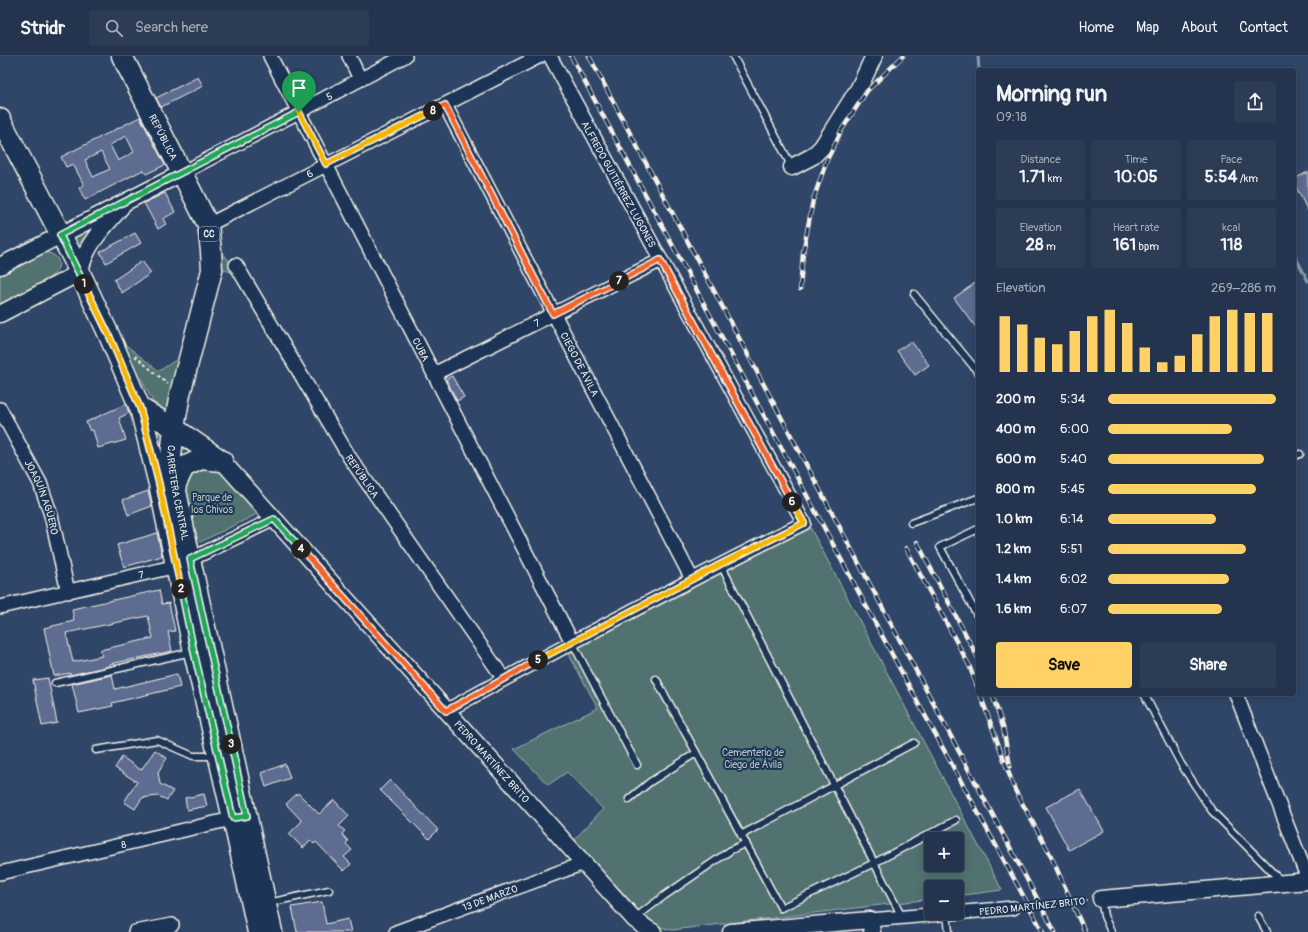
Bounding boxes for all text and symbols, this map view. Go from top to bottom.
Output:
search box [89,10,369,46]
text: Stridr [20,16,65,40]
icon: search [103,17,125,39]
text: Search here [135,18,208,37]
text: Home [1079,19,1114,36]
text: Map [1136,19,1159,36]
text: About [1181,19,1217,36]
text: Contact [1239,19,1288,36]
pin [282,71,316,112]
icon: arrive [288,77,310,99]
text: Morning run [996,80,1107,108]
button: share [1234,81,1276,123]
street label: 5 [324,90,335,103]
pin: 8 [423,101,443,121]
text: 8 [430,104,436,117]
text: 09:18 [996,109,1027,125]
street label: REPÚBLICA [146,112,180,163]
street label: ALFREDO GUITIÉRREZ LUGONES [578,119,659,250]
text: Distance [1021,153,1061,166]
text: Time [1124,153,1147,166]
text: Pace [1220,153,1242,166]
text: 1.71 [1019,166,1045,187]
text: 10:05 [1114,166,1158,187]
text: 5:54 [1205,166,1237,187]
street label: 6 [305,167,316,181]
text: km [1045,172,1062,185]
text: /km [1237,172,1258,185]
text: Elevation [1020,221,1062,234]
text: Heart rate [1113,221,1159,234]
text: kcal [1222,221,1240,234]
road number: CC [199,227,219,241]
text: 28 [1026,234,1044,255]
text: 161 [1113,234,1136,255]
text: 118 [1220,234,1242,255]
text: m [1044,240,1056,253]
text: bpm [1136,240,1159,253]
pin: 7 [609,271,629,291]
pin: 1 [74,274,94,294]
text: 7 [616,274,622,287]
text: 1 [82,277,86,290]
text: Elevation [996,280,1046,296]
text: 269–286 m [1211,280,1276,296]
street label: 7 [532,316,543,330]
street label: CIEGO DE ÁVILA [557,330,601,399]
street label: CUBA [409,336,432,364]
text: 200 m [996,391,1035,407]
text: 5:34 [1060,391,1085,407]
text: 400 m [996,421,1036,437]
text: 6:00 [1060,421,1089,437]
street label: CARRETERA CENTRAL [164,445,191,542]
text: 600 m [996,451,1036,467]
text: 5:40 [1060,451,1087,467]
street label: REPÚBLICA [342,453,381,501]
street label: JOAQUÍN AGÜERO [22,458,60,536]
text: 800 m [996,481,1035,497]
text: 5:45 [1060,481,1085,497]
park label: Parque de los Chivos [191,492,233,516]
pin: 6 [782,492,802,512]
text: 6 [789,495,795,508]
text: 1.0 km [996,511,1033,527]
text: 6:14 [1060,511,1084,527]
pin: 4 [291,539,311,559]
text: 1.2 km [996,541,1031,557]
text: 5:51 [1060,541,1083,557]
text: 4 [298,542,304,555]
street label: 7 [138,569,146,582]
text: 1.4 km [996,571,1031,587]
text: 6:02 [1060,571,1087,587]
pin: 2 [171,579,191,599]
text: 2 [178,582,184,595]
text: 1.6 km [996,601,1031,617]
text: 6:07 [1060,601,1087,617]
button: Save [996,642,1132,688]
button: Share [1140,642,1276,688]
pin: 5 [528,650,548,670]
text: 5 [535,653,541,666]
street label: PEDRO MARTÍNEZ BRITO [451,718,531,806]
pin: 3 [221,734,241,754]
text: 3 [228,737,234,750]
park label: Cementerio de Ciego de Ávila [722,747,784,771]
map controls [924,832,964,920]
button: + [924,832,964,872]
street label: 8 [120,839,128,852]
button: − [924,880,964,920]
street label: 13 DE MARZO [461,883,520,914]
street label: PEDRO MARTÍNEZ BRITO [979,894,1086,919]

